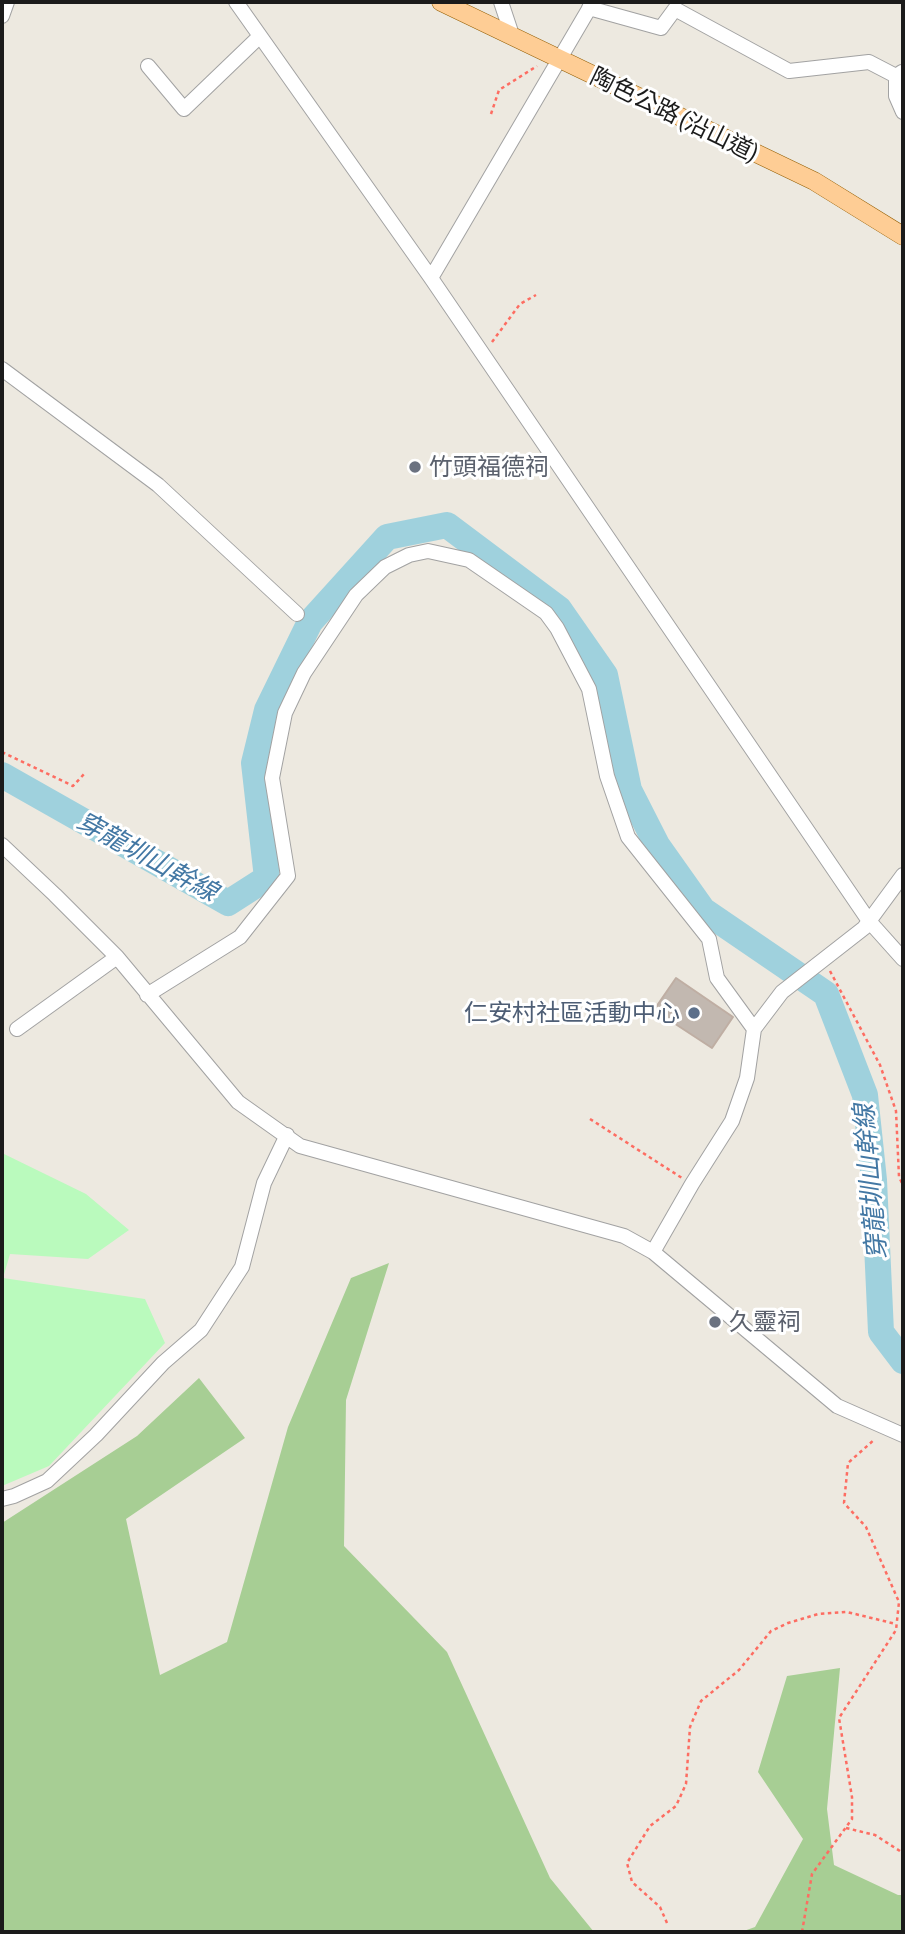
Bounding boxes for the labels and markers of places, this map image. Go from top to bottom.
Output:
place label: 竹頭福德祠 [429,453,549,481]
marker: 竹頭福德祠 [407,459,423,475]
place label: 仁安村社區活動中心 [464,999,680,1027]
marker: 仁安村社區活動中心 [686,1005,702,1021]
place label: 久靈祠 [729,1308,801,1336]
marker: 久靈祠 [707,1314,723,1330]

